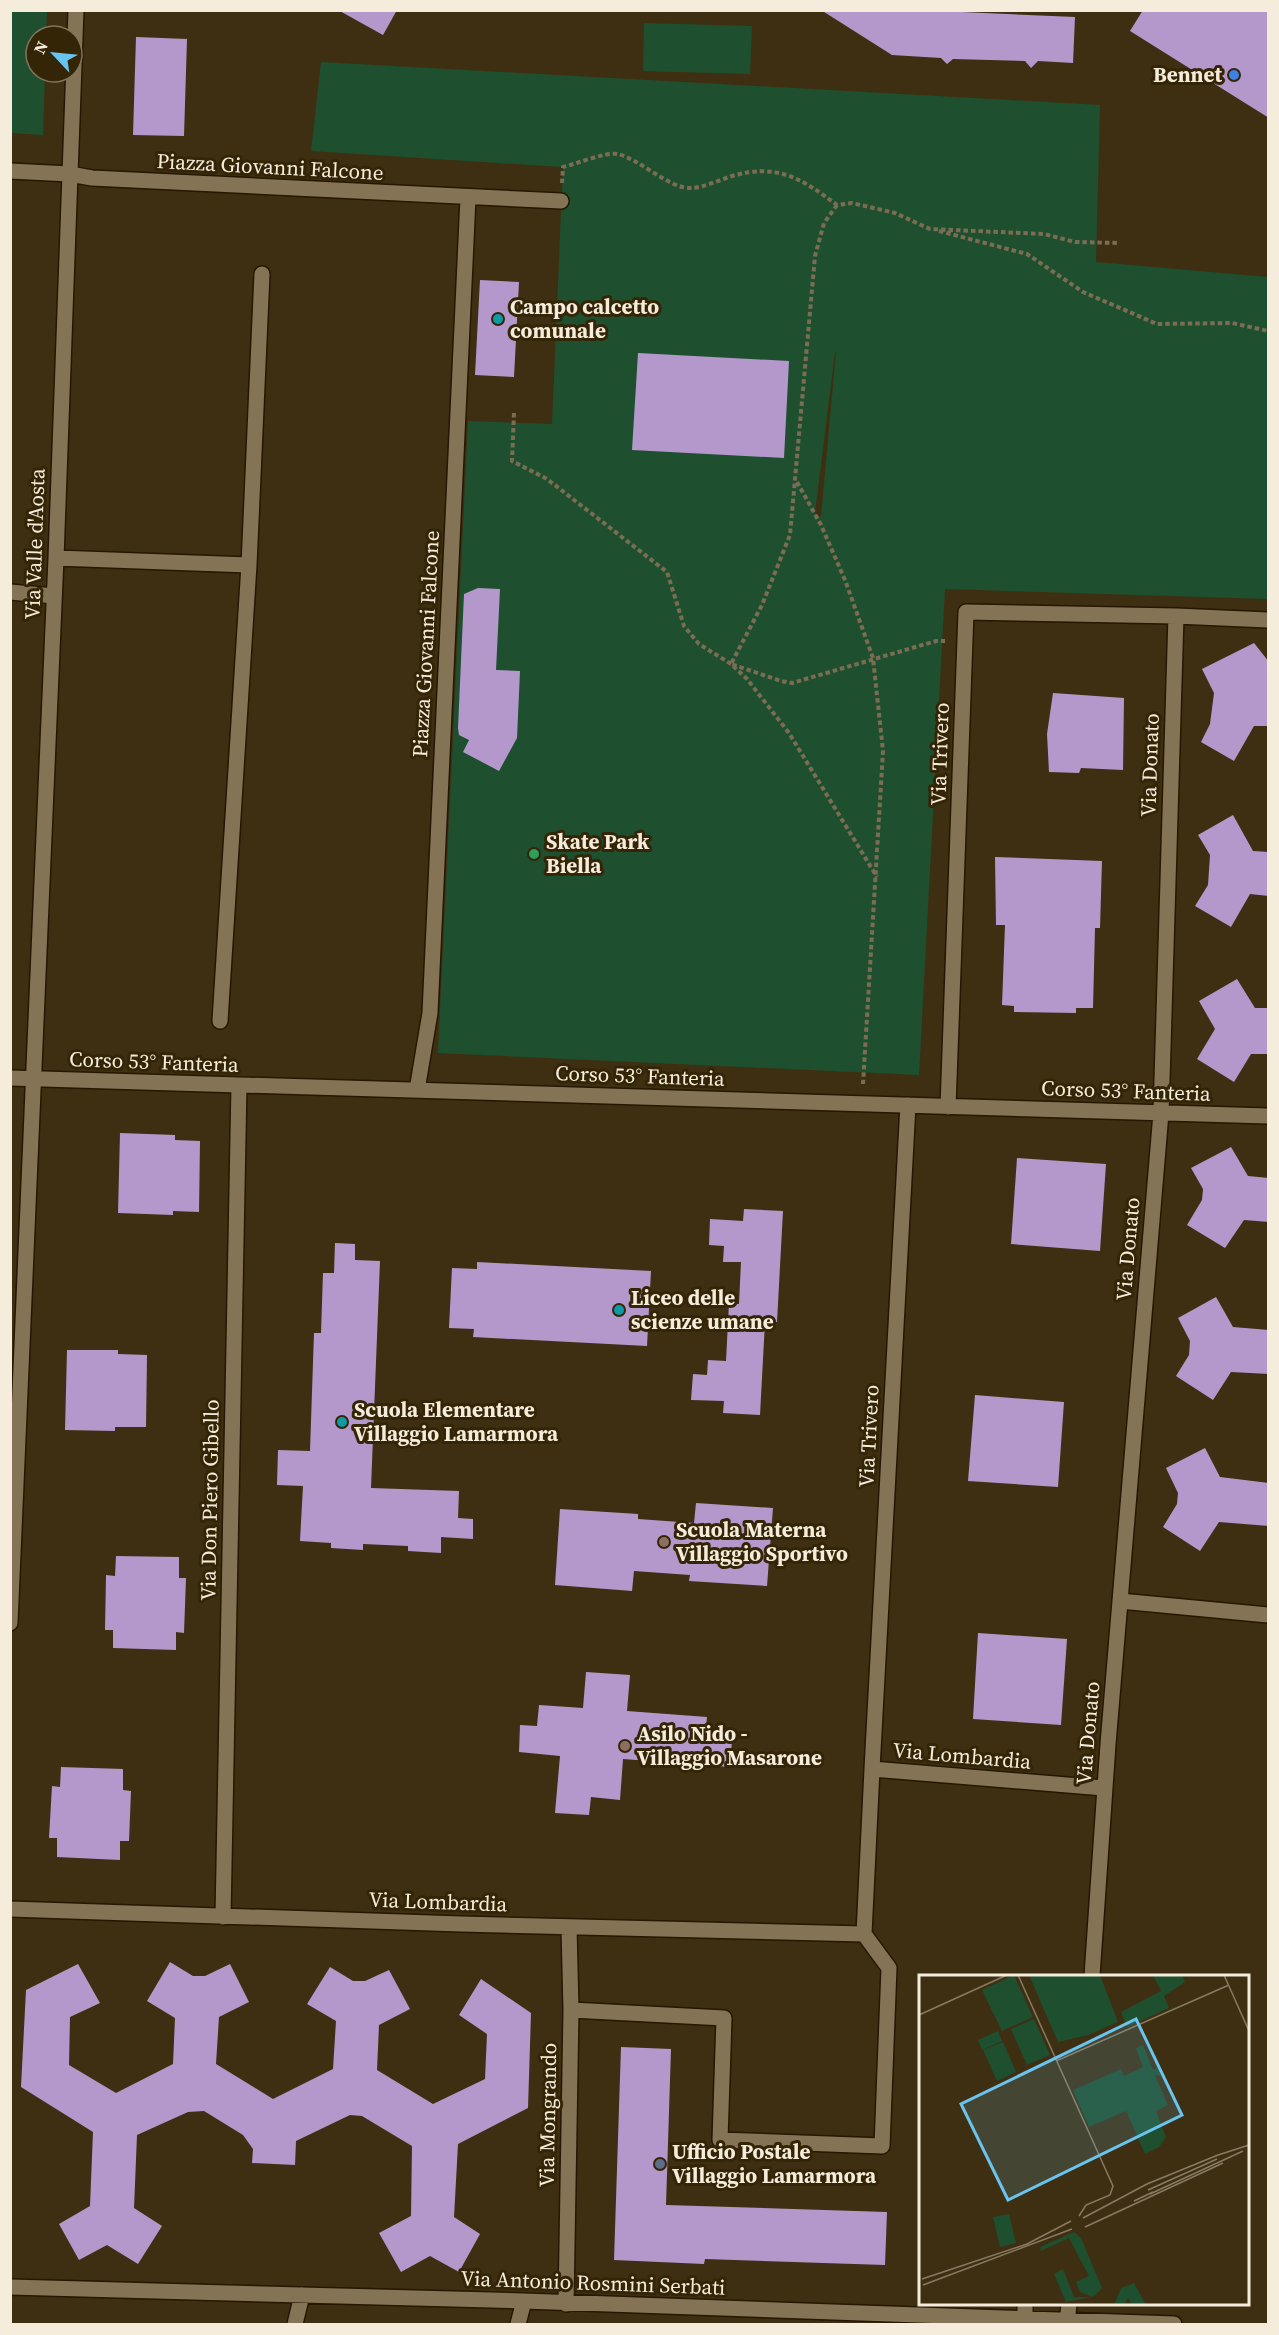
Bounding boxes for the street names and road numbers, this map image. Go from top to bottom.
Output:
street label: Piazza Giovanni Falcone [156,146,384,187]
street label: Via Valle d'Aosta [17,468,52,620]
street label: Piazza Giovanni Falcone [405,530,446,758]
street label: Via Trivero [923,702,956,806]
street label: Via Donato [1133,713,1166,817]
street label: Corso 53° Fanteria [69,1044,240,1079]
street label: Corso 53° Fanteria [555,1058,726,1093]
street label: Corso 53° Fanteria [1041,1073,1212,1108]
street label: Via Donato [1109,1196,1146,1302]
street label: Via Trivero [851,1384,886,1488]
street label: Via Don Piero Gibello [193,1399,226,1601]
street label: Via Donato [1069,1680,1106,1786]
street label: Via Lombardia [892,1735,1033,1776]
street label: Via Lombardia [368,1885,508,1918]
street label: Via Mongrando [532,2043,563,2187]
street label: Via Antonio Rosmini Serbati [460,2263,726,2302]

